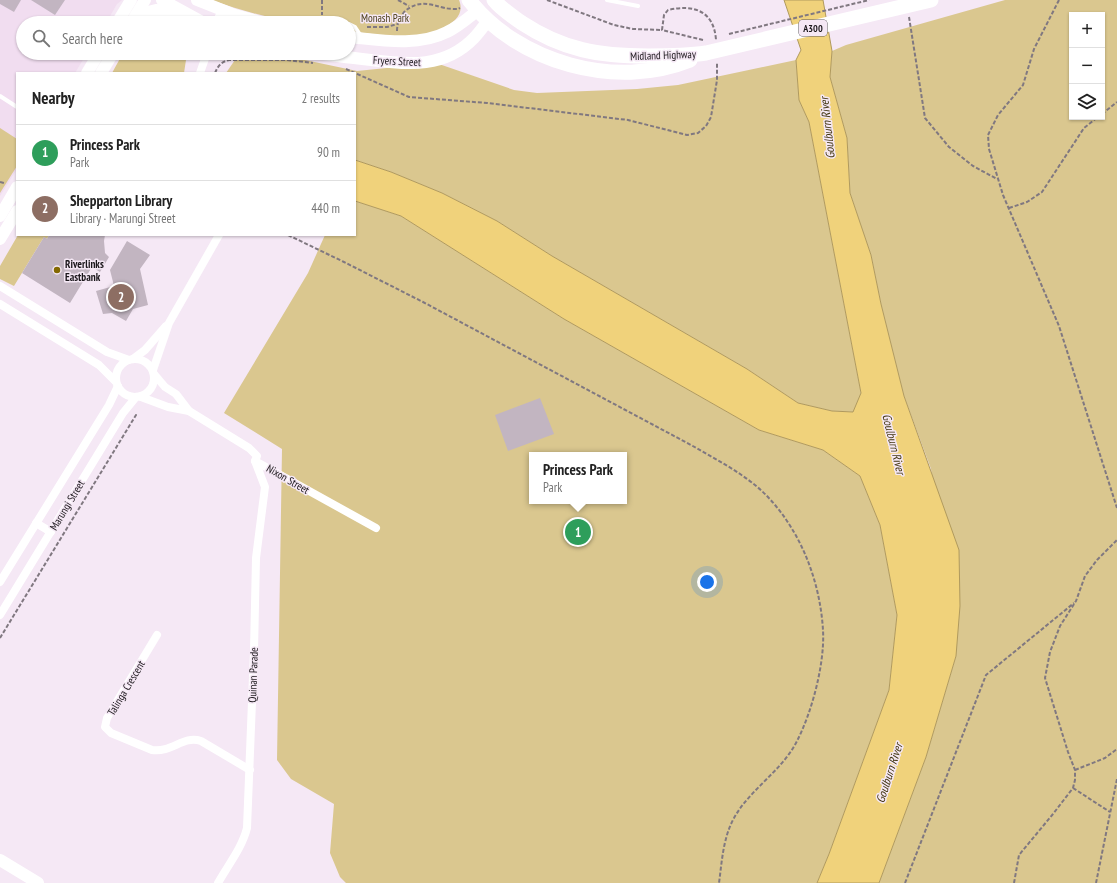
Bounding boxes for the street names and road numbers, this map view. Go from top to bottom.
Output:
road number: A300 [799,20,827,36]
street label: Midland Highway [630,47,697,63]
street label: Fryers Street [373,53,421,69]
street label: Nixon Street [264,461,312,497]
street label: Marungi Street [47,477,87,533]
street label: Quinan Parade [245,647,261,703]
street label: Talinga Crescent [104,658,148,718]

